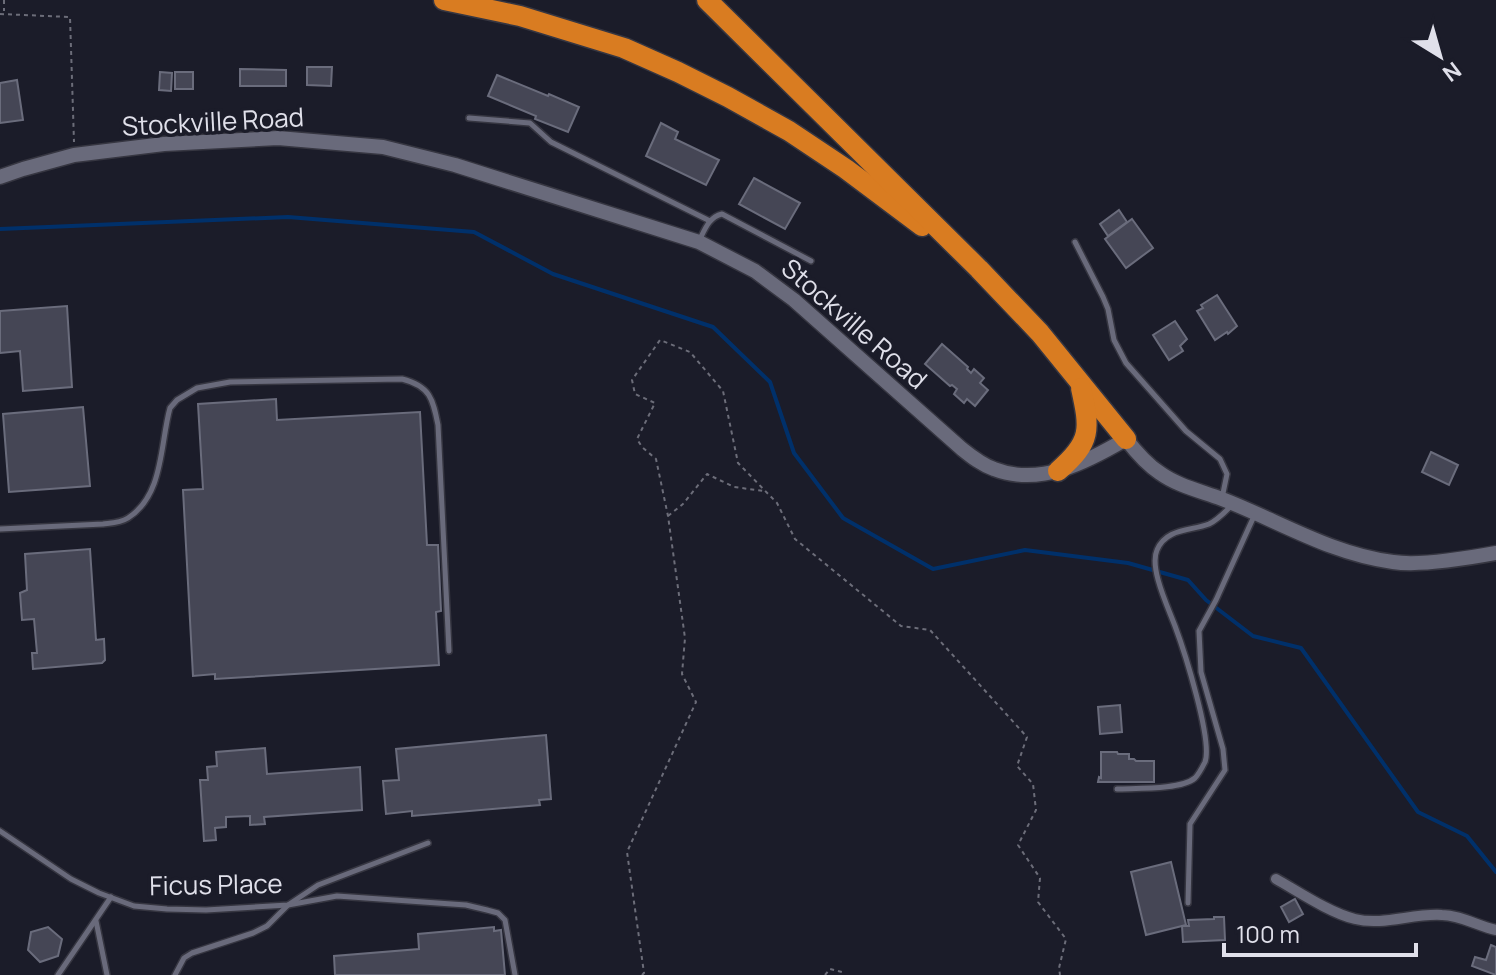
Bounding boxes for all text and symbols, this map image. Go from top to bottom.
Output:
north arrow [1400,16,1480,96]
text: N [1437,55,1467,89]
street label: Stockville Road [121,98,305,144]
street label: Stockville Road [774,250,935,397]
street label: Ficus Place [149,865,283,903]
scale bar [1224,907,1416,957]
text: 100 m [1236,917,1300,950]

